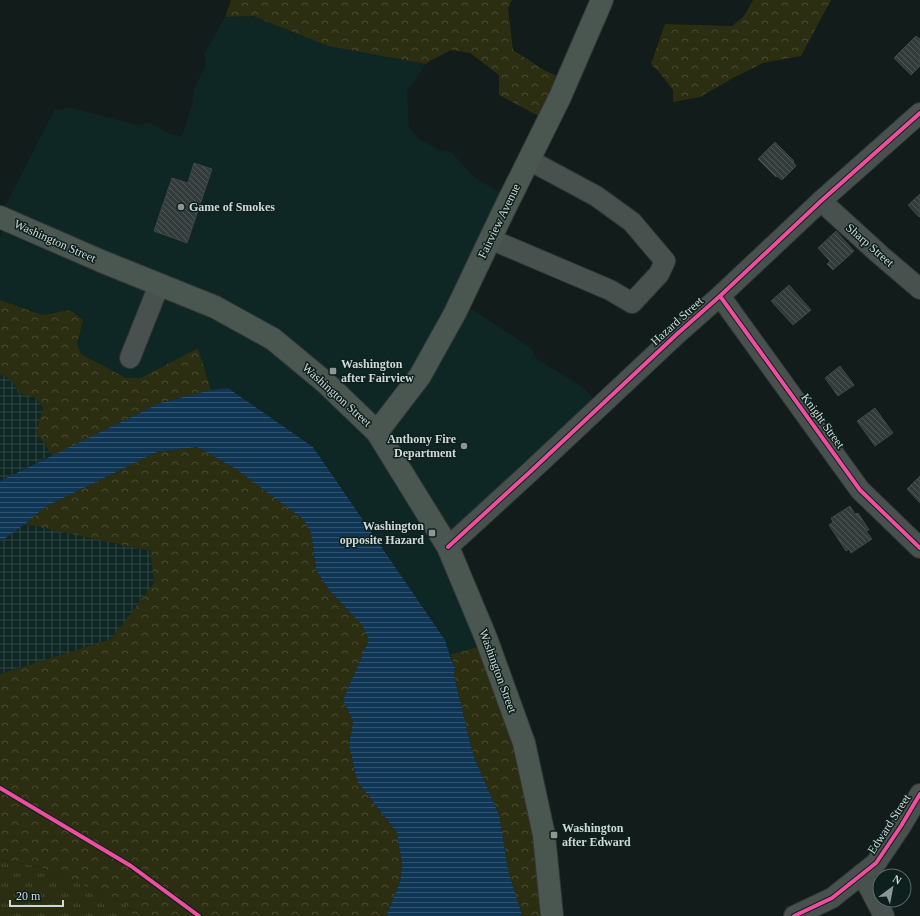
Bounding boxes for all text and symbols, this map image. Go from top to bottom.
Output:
street label: Fairview Avenue [475,181,523,261]
place label: Game of Smokes [189,200,275,214]
marker: Game of Smokes [176,202,186,212]
street label: Washington Street [12,217,99,266]
street label: Sharp Street [843,220,897,270]
street label: Hazard Street [648,293,707,348]
place label: Washington after Fairview [341,357,414,385]
street label: Washington Street [300,360,375,430]
marker: Washington after Fairview [328,366,338,376]
street label: Knight Street [798,391,848,452]
place label: Anthony Fire Department [387,432,457,460]
marker: Anthony Fire Department [459,441,469,451]
place label: Washington opposite Hazard [340,519,424,547]
marker: Washington opposite Hazard [427,528,437,538]
street label: Washington Street [476,627,520,715]
street label: Edward Street [865,791,914,856]
place label: Washington after Edward [562,821,631,849]
marker: Washington after Edward [549,830,559,840]
north arrow [872,868,912,908]
text: N [891,872,904,887]
scale bar [10,882,63,908]
text: 20 m [16,889,41,903]

